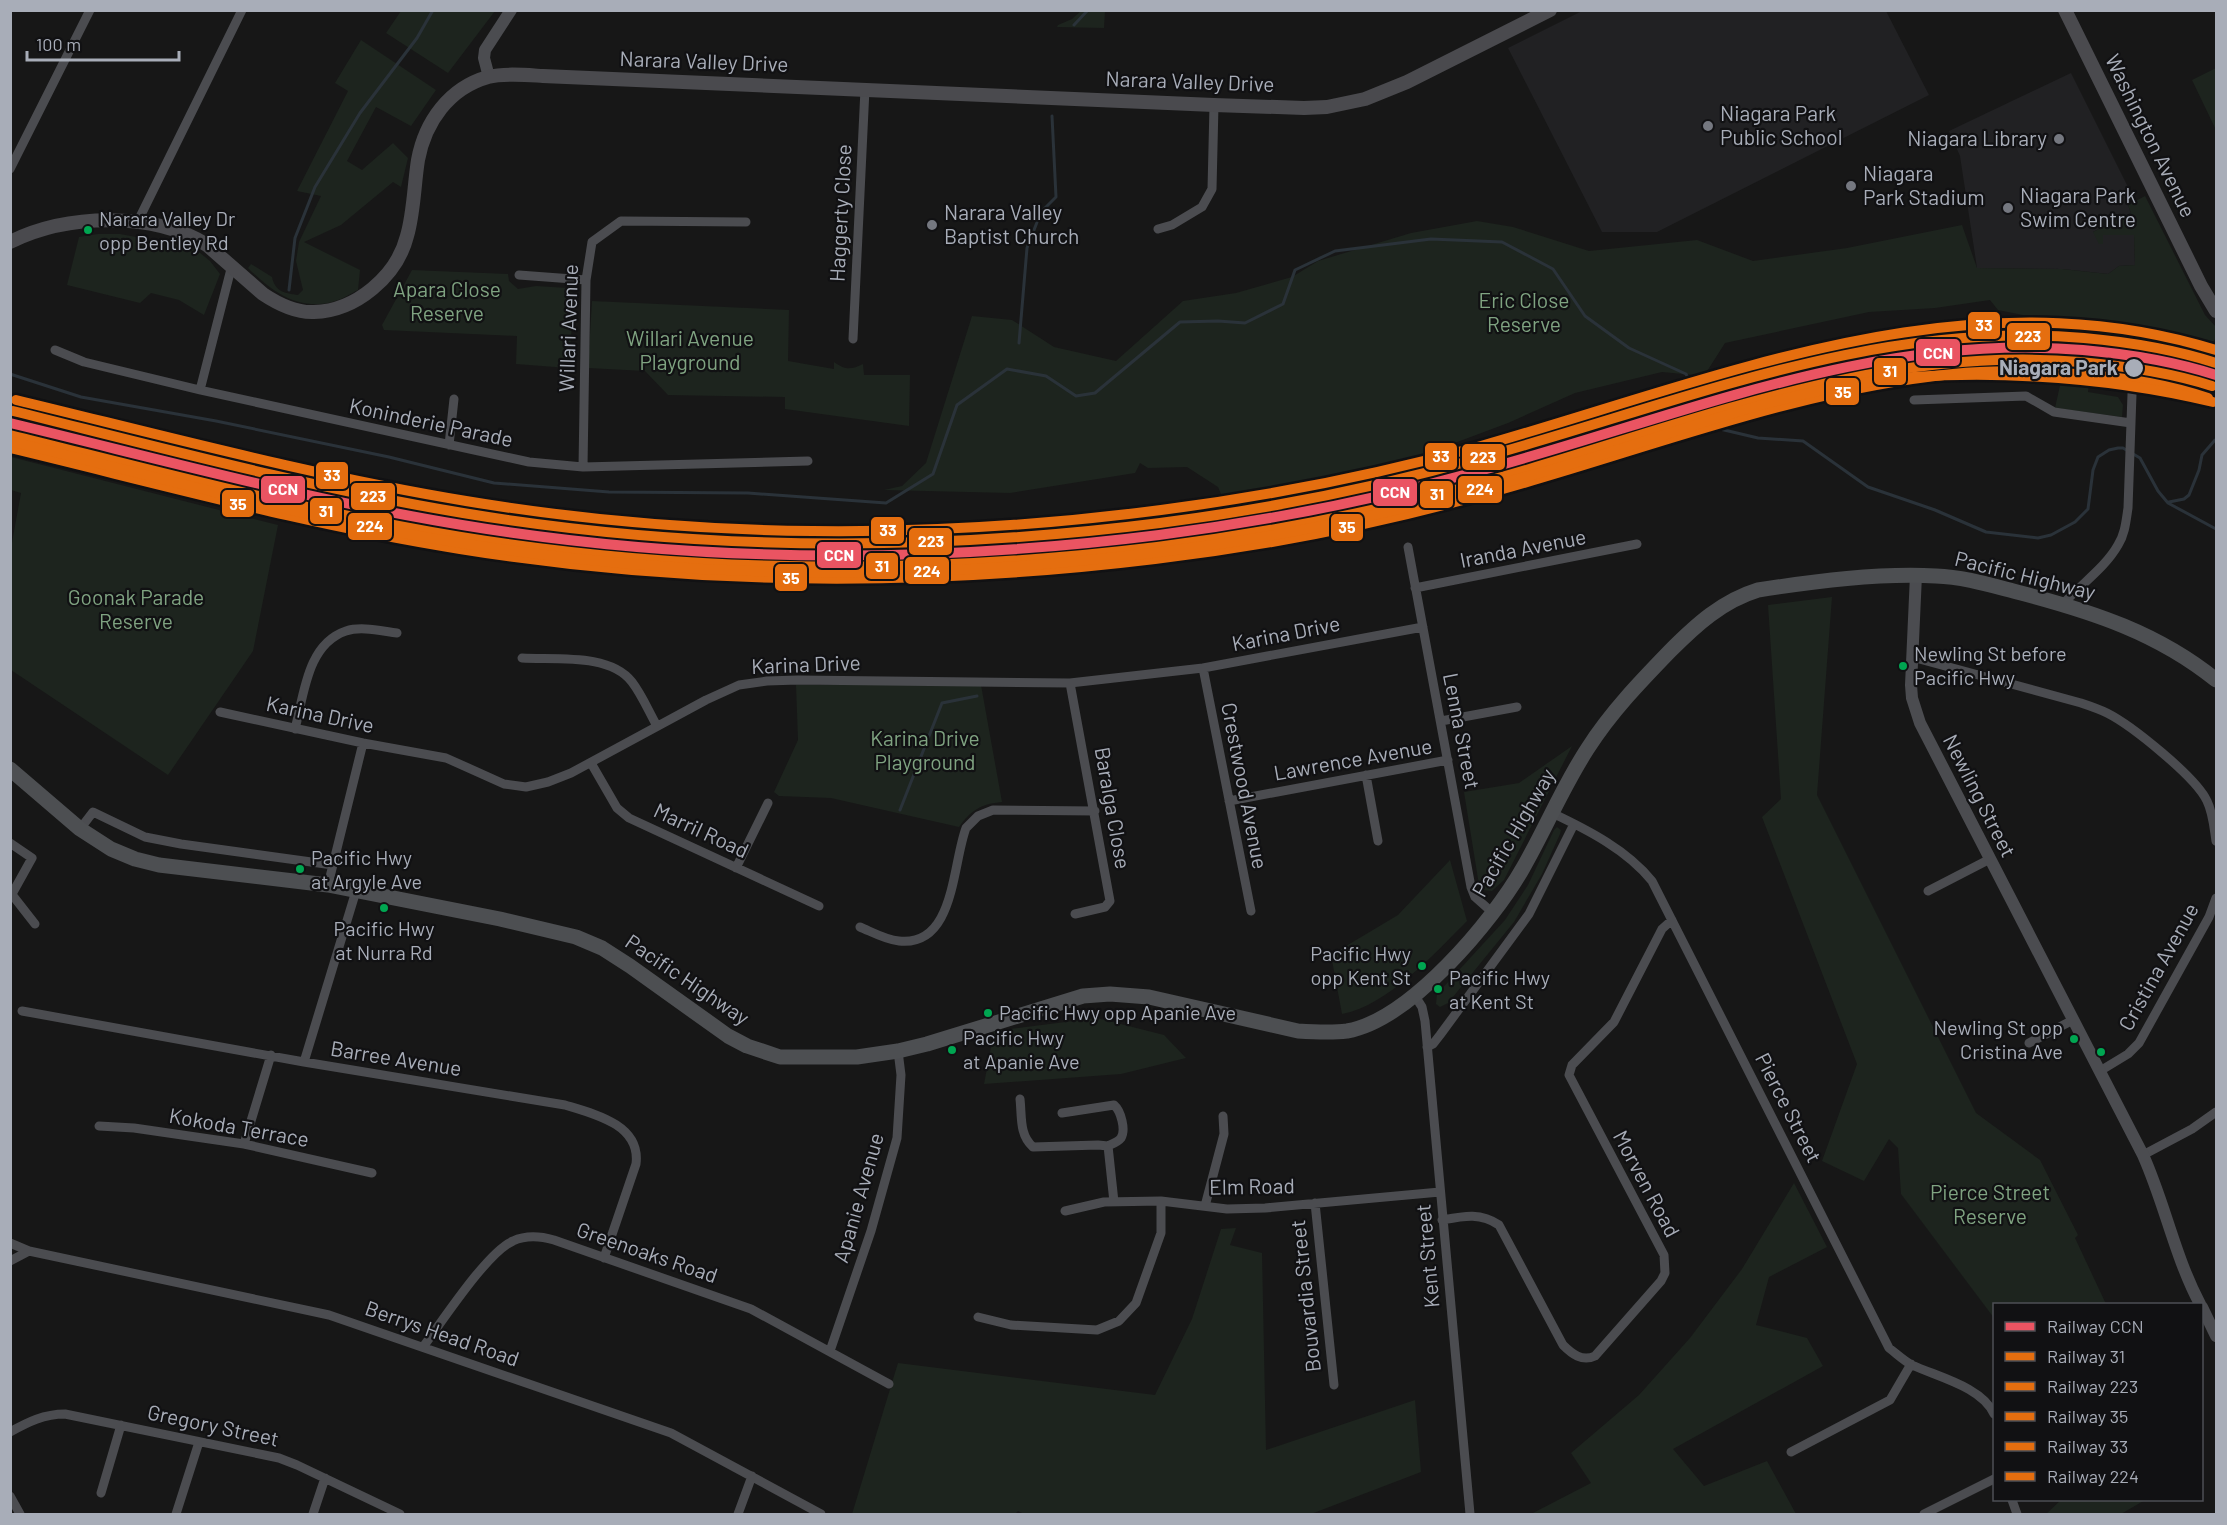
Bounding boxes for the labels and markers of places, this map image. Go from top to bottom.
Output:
place label: Niagara Park Public School [1720,100,1843,149]
marker: Niagara Park Public School [1701,119,1715,133]
place label: Niagara Library [1907,125,2047,150]
marker: Niagara Library [2052,132,2066,146]
place label: Niagara Park Stadium [1863,160,1985,209]
marker: Niagara Park Stadium [1844,179,1858,193]
place label: Niagara Park Swim Centre [2020,182,2136,231]
place label: Narara Valley Baptist Church [944,199,1079,248]
marker: Niagara Park Swim Centre [2001,201,2015,215]
place label: Narara Valley Dr opp Bentley Rd [99,206,235,254]
marker: Narara Valley Baptist Church [925,218,939,232]
marker: Narara Valley Dr opp Bentley Rd [82,224,94,236]
place label: Niagara Park [1999,354,2118,379]
marker: Niagara Park [2123,357,2145,379]
place label: Newling St before Pacific Hwy [1914,641,2067,689]
marker: Newling St before Pacific Hwy [1897,660,1909,672]
place label: Pacific Hwy at Argyle Ave [311,845,422,893]
marker: Pacific Hwy at Argyle Ave [294,863,306,875]
marker: Pacific Hwy at Nurra Rd [378,902,390,914]
place label: Pacific Hwy at Nurra Rd [334,916,434,964]
place label: Pacific Hwy opp Kent St [1310,941,1411,989]
marker: Pacific Hwy opp Kent St [1416,960,1428,972]
place label: Pacific Hwy at Kent St [1449,965,1550,1013]
marker: Pacific Hwy at Kent St [1432,983,1444,995]
place label: Pacific Hwy opp Apanie Ave [999,1000,1236,1024]
marker: Pacific Hwy opp Apanie Ave [982,1007,994,1019]
place label: Newling St opp Cristina Ave [1934,1015,2063,1063]
place label: Pacific Hwy at Apanie Ave [963,1025,1080,1073]
marker: Newling St opp Cristina Ave [2068,1033,2080,1045]
marker: Pacific Hwy at Apanie Ave [946,1044,958,1056]
unlabelled marker [2095,1046,2107,1058]

